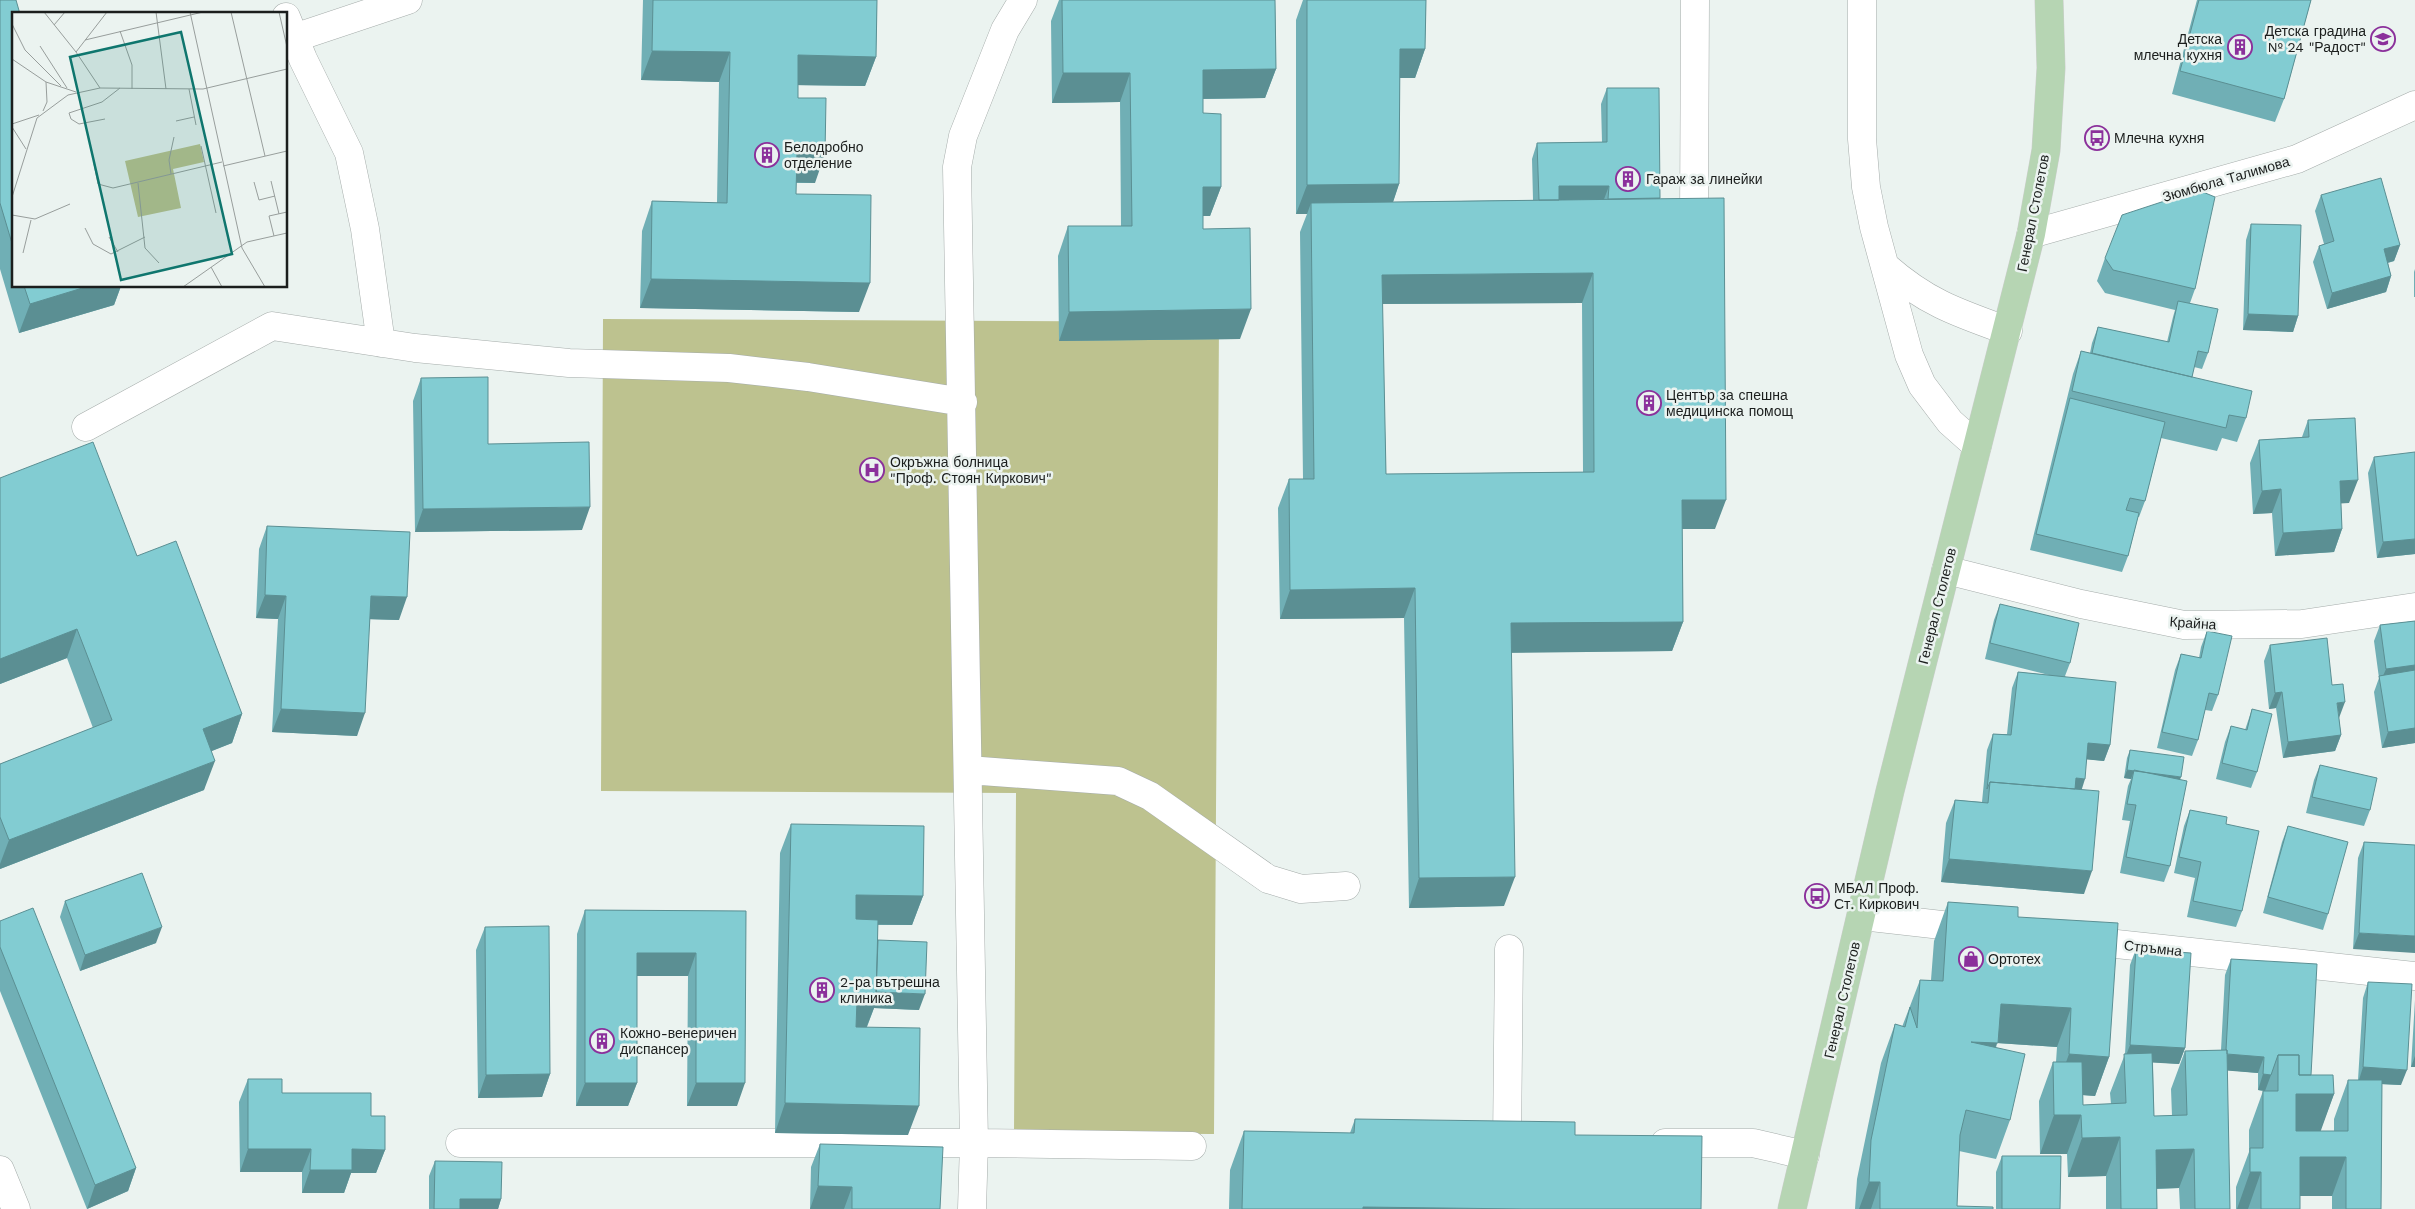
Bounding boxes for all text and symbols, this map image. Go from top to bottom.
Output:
inset map [12,12,288,288]
place label: Детска градина № 24 "Радост" [2265,23,2366,55]
school or university icon: Детска градина № 24 "Радост" [2370,26,2396,52]
place label: Детска млечна кухня [2134,31,2222,63]
building icon: Детска млечна кухня [2227,34,2253,60]
bus stop icon: Млечна кухня [2084,125,2110,151]
place label: Млечна кухня [2114,130,2204,146]
place label: Белодробно отделение [784,139,864,171]
building icon: Белодробно отделение [754,142,780,168]
street label: Генерал Столетов [2014,153,2052,273]
street label: Зюмбюла Талимова [2161,153,2292,205]
building icon: Гараж за линейки [1615,166,1641,192]
place label: Гараж за линейки [1646,171,1763,187]
place label: Център за спешна медицинска помощ [1666,387,1793,419]
building icon: Център за спешна медицинска помощ [1636,390,1662,416]
place label: Окръжна болница "Проф. Стоян Киркович" [890,454,1052,486]
hospital icon: Окръжна болница "Проф. Стоян Киркович" [859,457,885,483]
street label: Генерал Столетов [1915,546,1959,666]
street label: Крайна [2169,613,2217,633]
place label: МБАЛ Проф. Ст. Киркович [1834,880,1919,912]
bus stop icon: МБАЛ Проф. Ст. Киркович [1804,883,1830,909]
street label: Стръмна [2123,937,2183,959]
street label: Генерал Столетов [1821,940,1863,1060]
shop icon: Ортотех [1958,946,1984,972]
place label: Ортотех [1988,951,2041,967]
place label: 2-ра вътрешна клиника [840,974,940,1006]
building icon: 2-ра вътрешна клиника [809,977,835,1003]
place label: Кожно-венеричен диспансер [620,1025,737,1057]
building icon: Кожно-венеричен диспансер [589,1028,615,1054]

